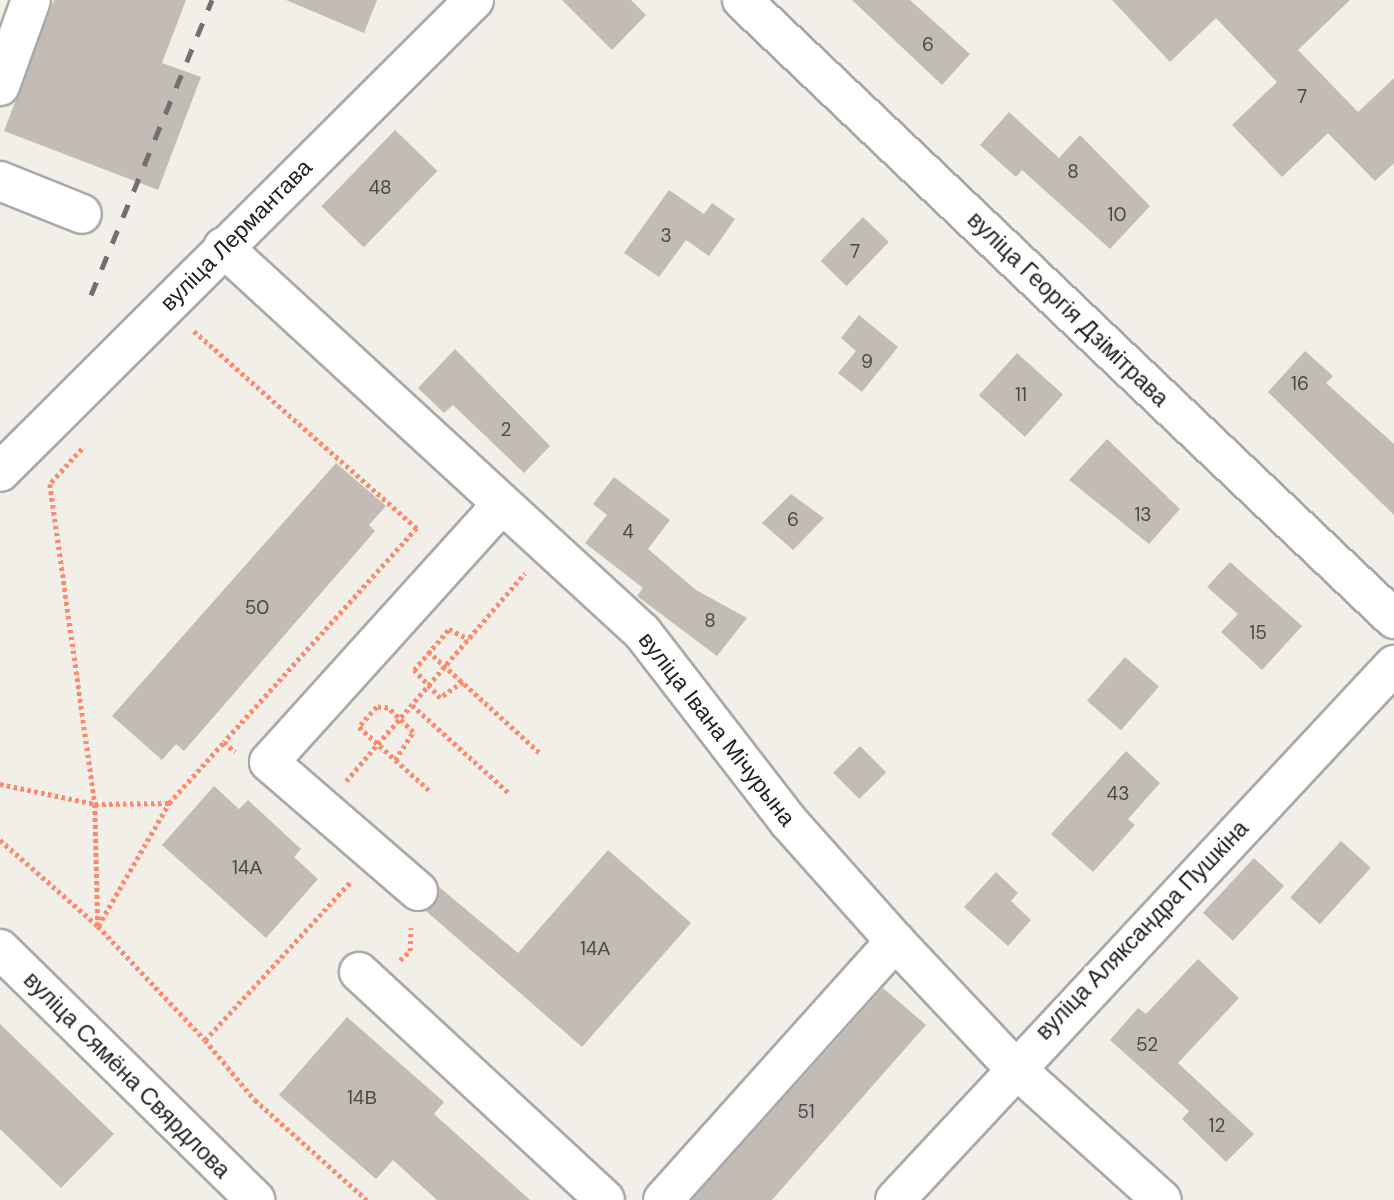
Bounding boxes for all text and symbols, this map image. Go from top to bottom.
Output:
house number: 6 [922,34,934,56]
house number: 7 [1297,86,1307,108]
street label: вуліца Лермантава [154,153,318,317]
house number: 8 [1067,161,1079,183]
house number: 48 [368,177,392,199]
house number: 10 [1108,204,1126,226]
street label: вуліца Георгія Дзімітрава [962,206,1174,412]
house number: 3 [660,225,672,247]
house number: 7 [850,241,860,263]
house number: 9 [861,351,873,373]
house number: 16 [1291,373,1309,395]
house number: 11 [1015,384,1027,406]
house number: 2 [501,419,511,441]
house number: 13 [1134,504,1152,526]
house number: 6 [787,509,799,531]
house number: 4 [622,521,634,543]
house number: 50 [245,597,269,619]
house number: 8 [704,610,716,632]
house number: 15 [1249,622,1267,644]
street label: вуліца Івана Мічурына [633,627,801,831]
house number: 43 [1107,783,1129,805]
street label: вуліца Аляксандра Пушкіна [1030,815,1254,1045]
house number: 14А [232,857,262,879]
house number: 14А [580,938,610,960]
street label: вуліца Сямёна Свярдлова [18,966,236,1184]
house number: 52 [1136,1034,1158,1056]
house number: 14В [347,1087,377,1109]
house number: 51 [797,1101,815,1123]
house number: 12 [1209,1115,1225,1137]

